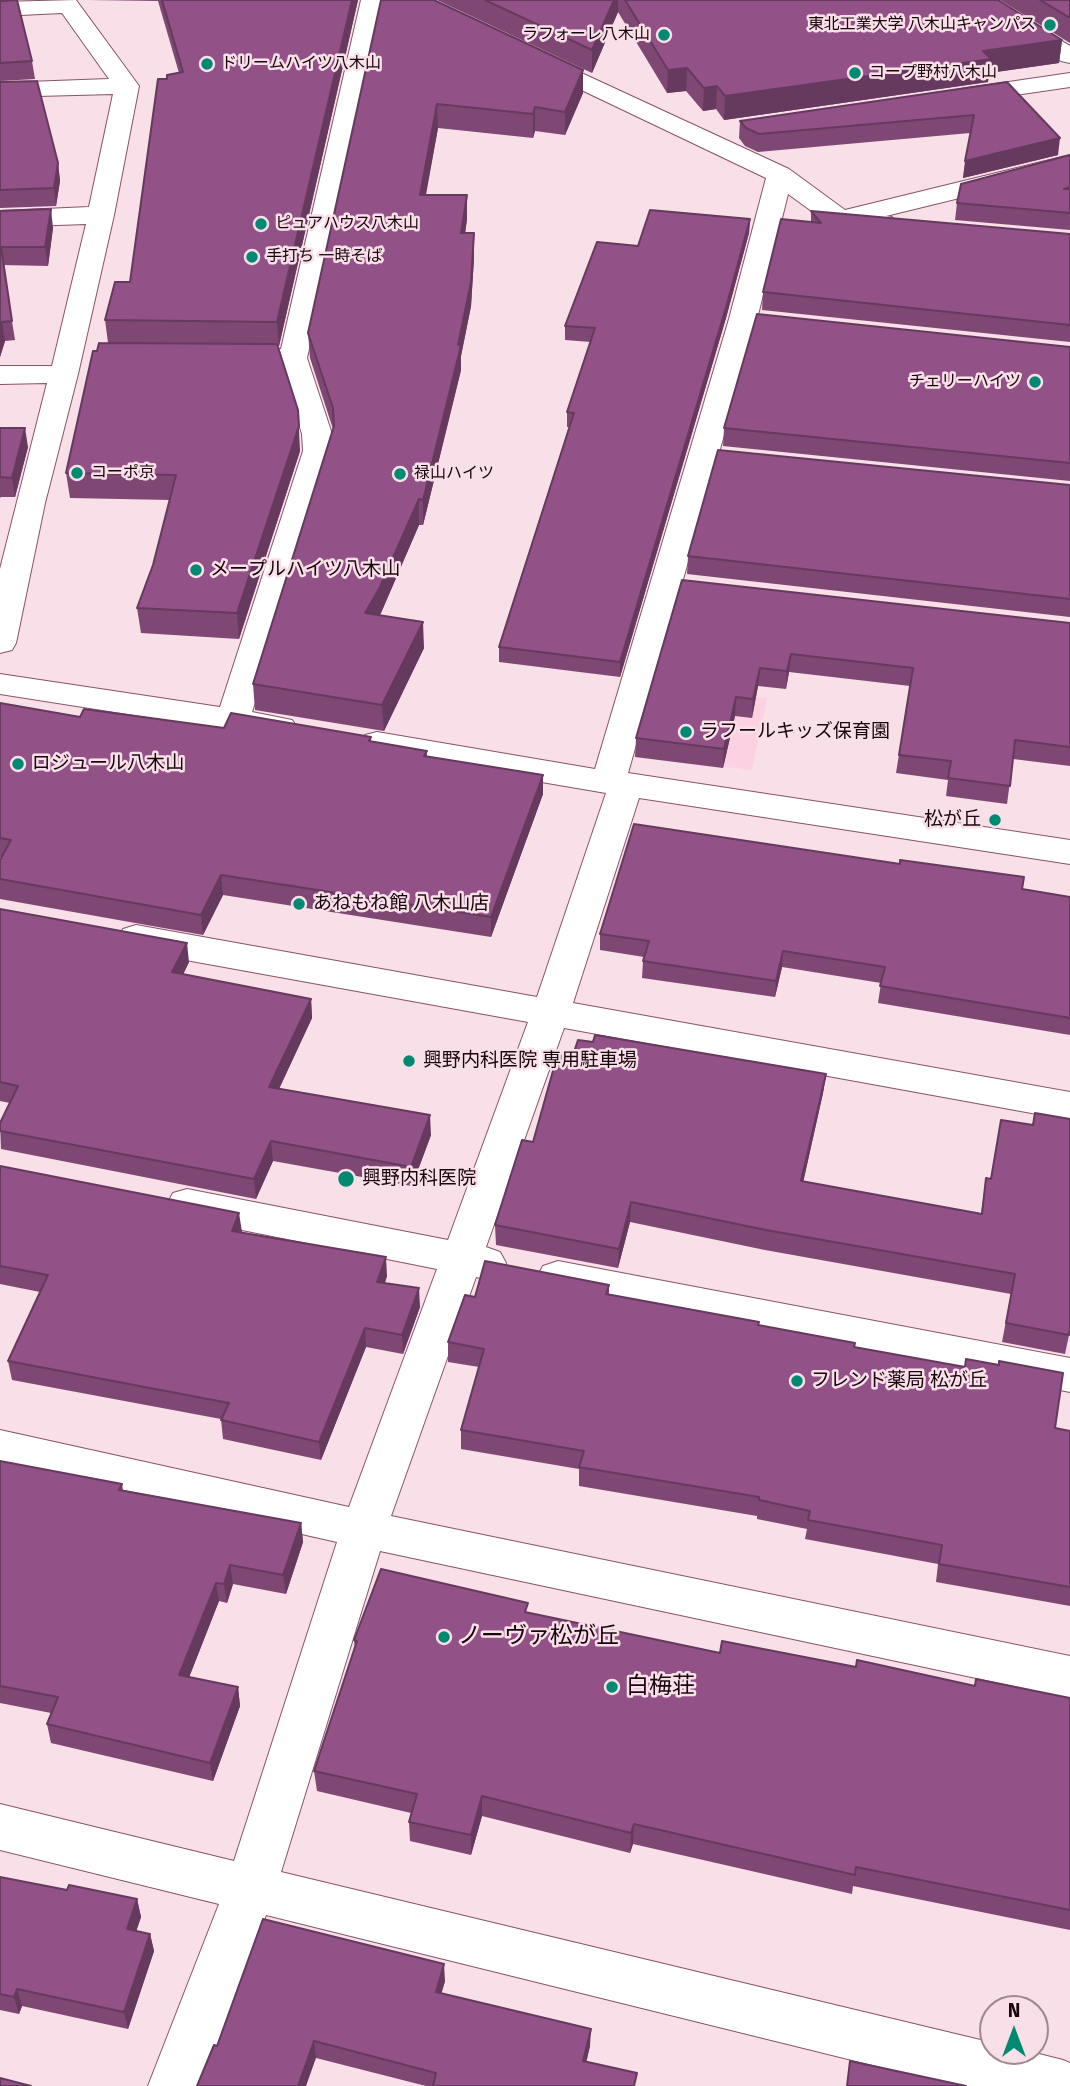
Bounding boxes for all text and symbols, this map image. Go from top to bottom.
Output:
place label: 東北工業大学 八木山キャンパス [808,15,1036,35]
marker: 東北工業大学 八木山キャンパス [1042,17,1058,33]
place label: ラフォーレ八木山 [522,25,650,45]
marker: ラフォーレ八木山 [656,27,672,43]
place label: ドリームハイツ八木山 [221,54,381,74]
marker: ドリームハイツ八木山 [199,56,215,72]
place label: コープ野村八木山 [869,63,997,83]
marker: コープ野村八木山 [847,65,863,81]
place label: ピュアハウス八木山 [275,214,419,234]
marker: ピュアハウス八木山 [253,216,269,232]
place label: 手打ち 一時そば [266,247,382,267]
marker: 手打ち 一時そば [244,249,260,265]
place label: チェリーハイツ [909,372,1021,392]
marker: チェリーハイツ [1027,374,1043,390]
place label: コーポ京 [91,463,155,483]
place label: 禄山ハイツ [414,464,494,484]
marker: コーポ京 [69,465,85,481]
marker: 禄山ハイツ [392,466,408,482]
place label: メープルハイツ八木山 [210,559,400,581]
marker: メープルハイツ八木山 [188,562,204,578]
place label: ラフールキッズ保育園 [700,721,890,743]
marker: ラフールキッズ保育園 [678,724,694,740]
place label: ロジュール八木山 [32,753,184,775]
marker: ロジュール八木山 [10,756,26,772]
place label: 松が丘 [924,809,981,831]
marker: 松が丘 [987,812,1003,828]
place label: あねもね館 八木山店 [313,893,489,915]
marker: あねもね館 八木山店 [291,896,307,912]
place label: 興野内科医院 専用駐車場 [423,1050,637,1072]
marker: 興野内科医院 専用駐車場 [401,1053,417,1069]
place label: 興野内科医院 [362,1168,476,1190]
marker: 興野内科医院 [336,1169,356,1189]
place label: フレンド薬局 松が丘 [811,1370,987,1392]
marker: フレンド薬局 松が丘 [789,1373,805,1389]
place label: ノーヴァ松が丘 [458,1623,619,1651]
marker: ノーヴァ松が丘 [436,1629,452,1645]
place label: 白梅荘 [626,1673,695,1701]
marker: 白梅荘 [604,1679,620,1695]
north arrow [979,1995,1049,2065]
text: N [1008,1999,1020,2022]

